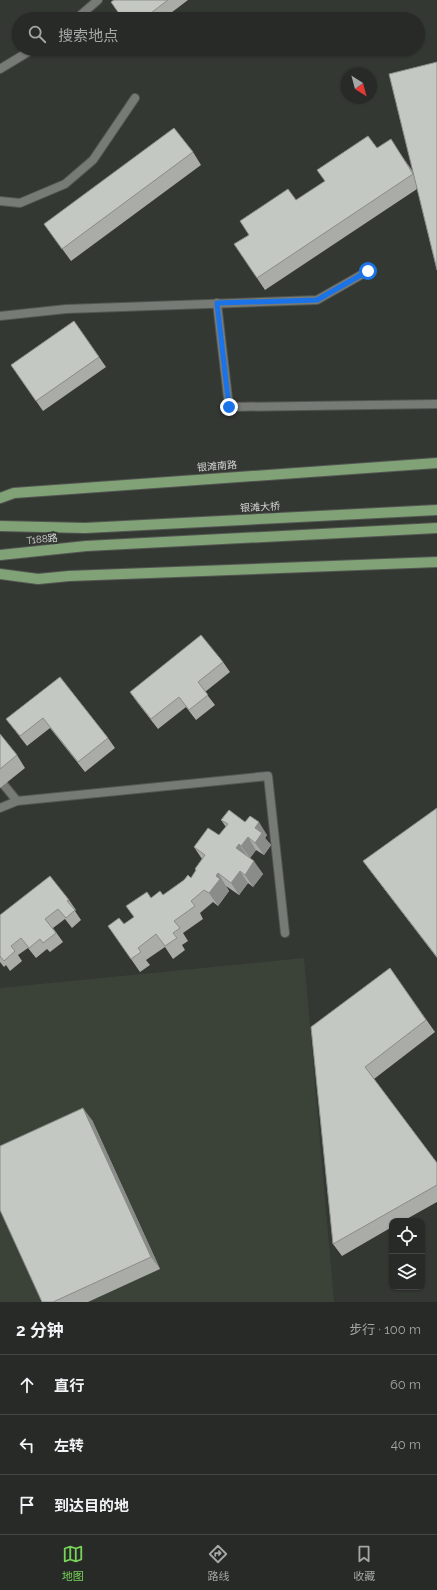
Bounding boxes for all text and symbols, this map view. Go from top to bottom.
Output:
search box [12,12,425,56]
icon: search [26,23,48,45]
text: 搜索地点 [58,27,118,45]
north arrow [341,68,377,104]
route start [359,262,377,280]
route end [220,398,238,416]
street label: 银滩南路 [197,459,237,473]
street label: 银滩大桥 [240,500,280,514]
street label: T188路 [26,532,58,546]
map controls [389,1218,425,1290]
button: locate [389,1218,425,1254]
button: layers [389,1254,425,1290]
text: 2 分钟 [16,1320,64,1340]
text: 步行 · 100 m [349,1322,421,1337]
icon: ahead [16,1374,38,1396]
text: 直行 [54,1377,84,1395]
text: 60 m [390,1377,421,1392]
icon: left [16,1434,38,1456]
text: 左转 [54,1437,84,1455]
text: 40 m [391,1437,421,1452]
icon: arrive [16,1494,38,1516]
text: 到达目的地 [54,1497,129,1515]
tab: 地图 [62,1543,84,1583]
tab: 路线 [207,1543,229,1583]
tab: 收藏 [353,1543,375,1583]

